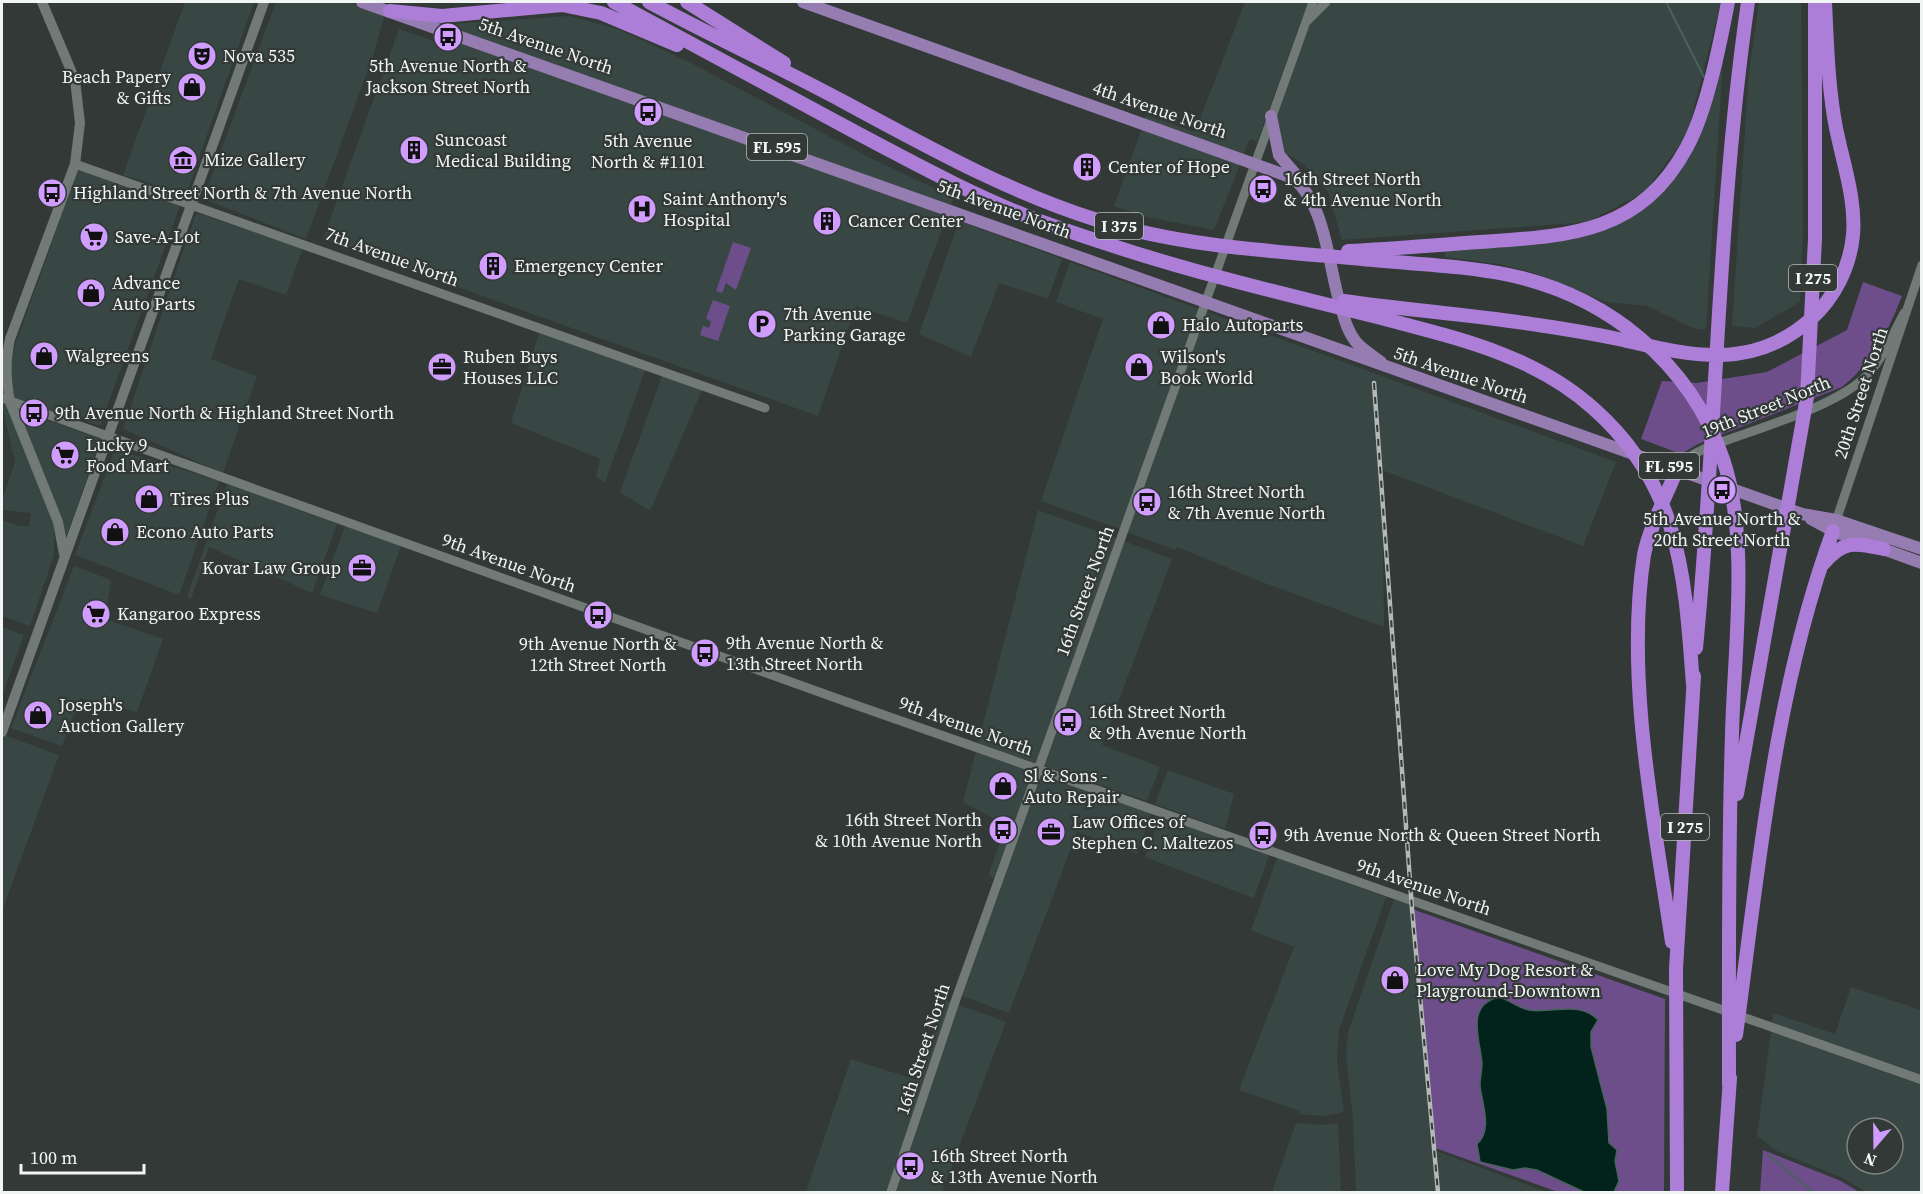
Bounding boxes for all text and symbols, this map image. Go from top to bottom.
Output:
street label: 5th Avenue North [476,11,617,80]
bus stop icon: 5th Avenue North & Jackson Street North [432,21,464,53]
theatre icon: Nova 535 [186,40,218,72]
place label: Nova 535 [223,43,295,68]
place label: 5th Avenue North & Jackson Street North [365,53,531,99]
place label: Beach Papery & Gifts [62,64,172,110]
shop icon: Beach Papery & Gifts [176,71,208,103]
street label: 4th Avenue North [1090,75,1231,144]
bus stop icon: 5th Avenue North & #1101 [632,96,664,128]
place label: Suncoast Medical Building [435,127,571,173]
place label: 5th Avenue North & #1101 [591,128,705,174]
building icon: Suncoast Medical Building [398,134,430,166]
road number: FL 595 [747,134,807,160]
museum icon: Mize Gallery [167,144,199,176]
place label: Mize Gallery [204,147,306,172]
building icon: Center of Hope [1071,151,1103,183]
place label: Center of Hope [1108,154,1230,179]
place label: 16th Street North & 4th Avenue North [1284,166,1442,212]
street label: 5th Avenue North [934,173,1075,244]
bus stop icon: 16th Street North & 4th Avenue North [1247,173,1279,205]
bus stop icon: Highland Street North & 7th Avenue North [36,177,68,209]
place label: Highland Street North & 7th Avenue North [73,180,413,205]
place label: Saint Anthony's Hospital [663,186,787,232]
hospital icon: Saint Anthony's Hospital [626,193,658,225]
building icon: Cancer Center [811,205,843,237]
place label: Cancer Center [848,208,963,233]
road number: I 375 [1095,213,1143,239]
supermarket icon: Save-A-Lot [78,221,110,253]
street label: 7th Avenue North [322,221,463,292]
place label: Save-A-Lot [115,224,200,249]
building icon: Emergency Center [477,250,509,282]
place label: Emergency Center [514,253,663,278]
road number: I 275 [1789,265,1837,291]
place label: Advance Auto Parts [112,270,195,316]
shop icon: Advance Auto Parts [75,277,107,309]
place label: 7th Avenue Parking Garage [783,301,906,347]
parking icon: 7th Avenue Parking Garage [746,308,778,340]
shop icon: Halo Autoparts [1145,309,1177,341]
place label: Halo Autoparts [1182,312,1303,337]
street label: 20th Street North [1827,324,1894,462]
shop icon: Walgreens [28,340,60,372]
street label: 5th Avenue North [1391,340,1532,409]
place label: Walgreens [65,343,149,368]
place label: Ruben Buys Houses LLC [463,344,558,390]
place label: Wilson's Book World [1160,344,1253,390]
office icon: Ruben Buys Houses LLC [426,351,458,383]
shop icon: Wilson's Book World [1123,351,1155,383]
street label: 19th Street North [1698,369,1834,444]
bus stop icon: 9th Avenue North & Highland Street North [18,397,50,429]
place label: 9th Avenue North & Highland Street North [55,400,395,425]
place label: Lucky 9 Food Mart [86,432,169,478]
supermarket icon: Lucky 9 Food Mart [49,439,81,471]
road number: FL 595 [1639,453,1699,479]
bus stop icon: 5th Avenue North & 20th Street North [1706,474,1738,506]
place label: 16th Street North & 7th Avenue North [1168,479,1326,525]
shop icon: Tires Plus [133,483,165,515]
place label: Tires Plus [170,486,249,511]
bus stop icon: 16th Street North & 7th Avenue North [1131,486,1163,518]
place label: 5th Avenue North & 20th Street North [1643,506,1801,552]
shop icon: Econo Auto Parts [99,516,131,548]
place label: Econo Auto Parts [136,519,274,544]
street label: 16th Street North [1049,522,1120,660]
street label: 9th Avenue North [439,527,580,598]
office icon: Kovar Law Group [346,552,378,584]
place label: Kovar Law Group [202,555,341,580]
supermarket icon: Kangaroo Express [80,598,112,630]
bus stop icon: 9th Avenue North & 12th Street North [582,599,614,631]
place label: Kangaroo Express [117,601,261,626]
place label: 9th Avenue North & 13th Street North [726,630,884,676]
place label: 9th Avenue North & 12th Street North [519,631,677,677]
bus stop icon: 9th Avenue North & 13th Street North [689,637,721,669]
street label: 9th Avenue North [896,690,1037,761]
place label: Joseph's Auction Gallery [58,692,185,738]
shop icon: Joseph's Auction Gallery [22,699,54,731]
place label: 16th Street North & 9th Avenue North [1089,699,1247,745]
bus stop icon: 16th Street North & 9th Avenue North [1052,706,1084,738]
place label: Sl & Sons - Auto Repair [1024,763,1120,809]
shop icon: Sl & Sons - Auto Repair [987,770,1019,802]
place label: 16th Street North & 10th Avenue North [815,807,982,853]
place label: Law Offices of Stephen C. Maltezos [1072,809,1234,855]
bus stop icon: 16th Street North & 10th Avenue North [987,814,1019,846]
road number: I 275 [1661,814,1709,840]
office icon: Law Offices of Stephen C. Maltezos [1035,816,1067,848]
bus stop icon: 9th Avenue North & Queen Street North [1247,819,1279,851]
place label: 9th Avenue North & Queen Street North [1284,822,1601,847]
street label: 9th Avenue North [1354,852,1495,921]
place label: Love My Dog Resort & Playground-Downtown [1416,957,1601,1003]
shop icon: Love My Dog Resort & Playground-Downtown [1379,964,1411,996]
street label: 16th Street North [889,980,956,1118]
north arrow [1845,1116,1905,1176]
scale bar [21,1137,144,1175]
place label: 16th Street North & 13th Avenue North [931,1143,1098,1189]
text: 100 m [30,1145,77,1170]
text: N [1860,1148,1879,1172]
bus stop icon: 16th Street North & 13th Avenue North [894,1150,926,1182]

